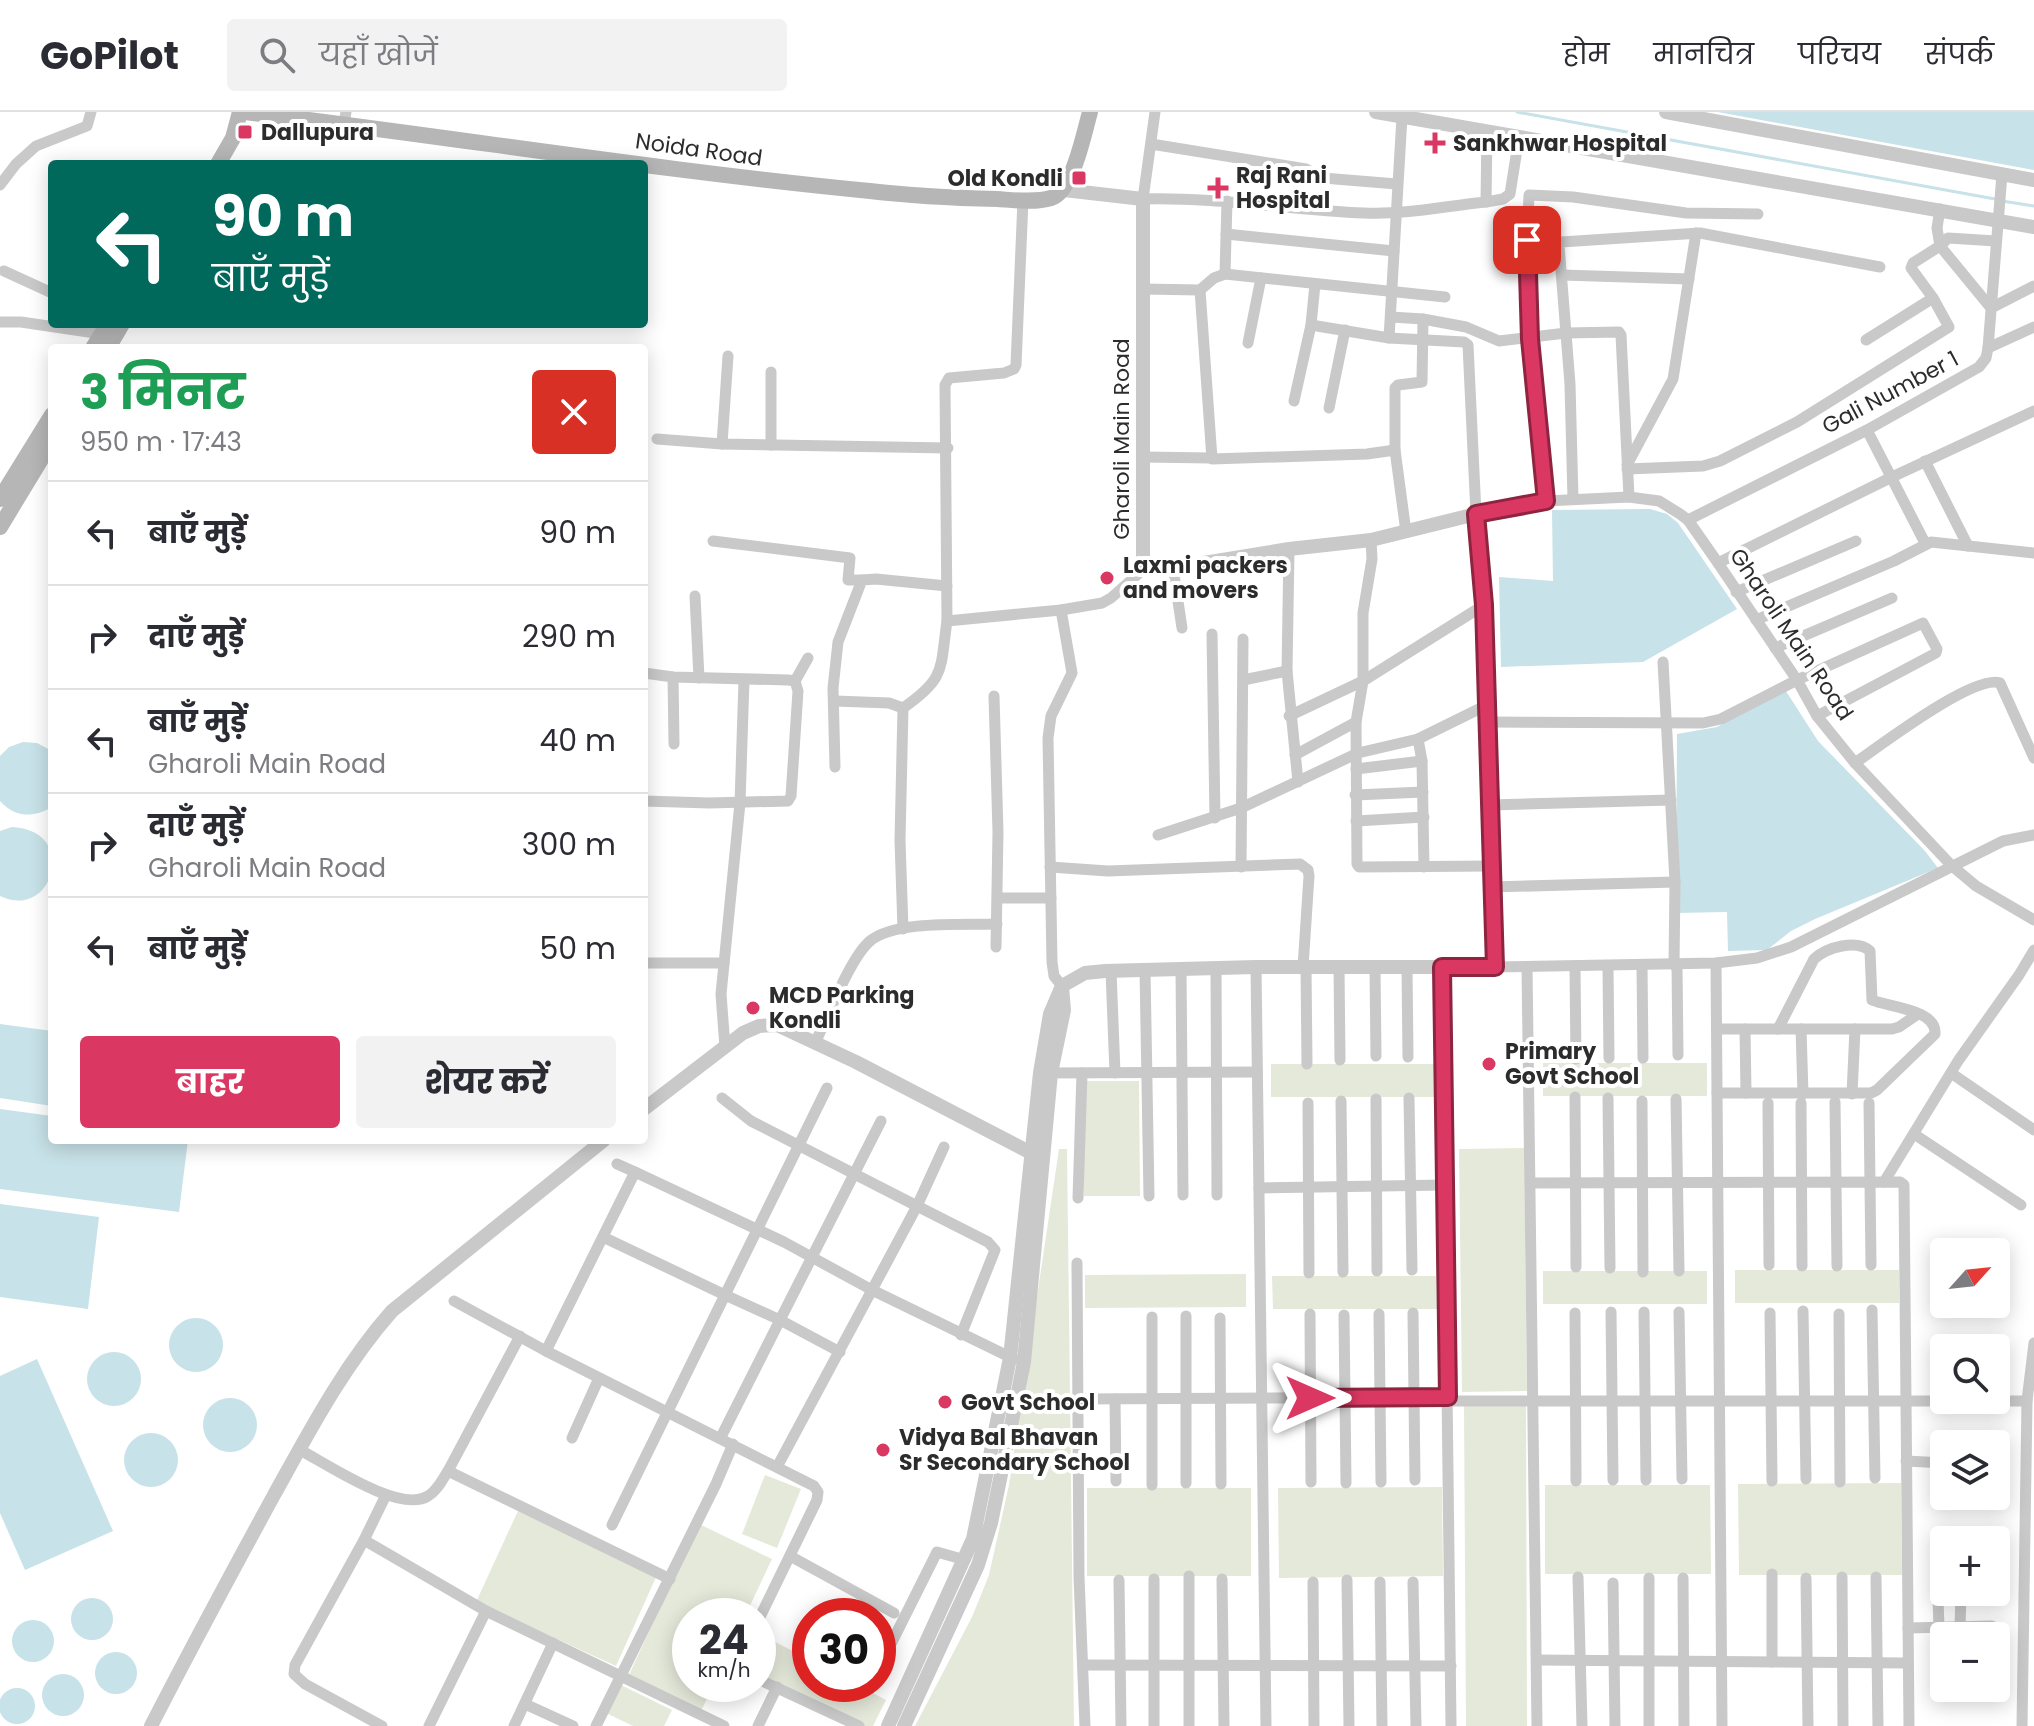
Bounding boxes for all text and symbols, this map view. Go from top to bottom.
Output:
search box [227,19,787,91]
text: GoPilot [40,29,179,82]
icon: search [255,33,299,77]
text: यहाँ खोजें [319,33,437,76]
text: होम [1563,35,1609,74]
text: मानचित्र [1653,35,1754,74]
text: परिचय [1798,35,1881,74]
text: संपर्क [1925,35,1994,74]
place label: Dallupura [261,117,374,148]
marker: Dallupura [236,123,254,141]
street label: Noida Road [634,125,764,174]
place label: Sankhwar Hospital [1453,128,1667,159]
marker: Sankhwar Hospital [1424,132,1446,154]
place label: Raj Rani Hospital [1236,160,1330,216]
place label: Old Kondli [948,163,1063,194]
marker: Old Kondli [1070,169,1088,187]
text: 90 m [212,177,354,256]
marker: Raj Rani Hospital [1207,177,1229,199]
icon: left [80,192,184,296]
pin [1493,206,1561,274]
icon: arrive [1505,218,1549,262]
text: बाएँ मुड़ें [212,253,329,304]
street label: Gharoli Main Road [1106,338,1137,540]
street label: Gali Number 1 [1817,343,1964,441]
text: 3 मिनट [80,359,246,426]
button: close [532,370,616,454]
text: 950 m · 17:43 [80,424,242,460]
icon: left [80,511,124,555]
text: बाएँ मुड़ें [148,511,246,554]
text: 90 m [539,511,616,554]
street label: Gharoli Main Road [1722,542,1861,726]
place label: Laxmi packers and movers [1123,550,1288,606]
marker: Laxmi packers and movers [1098,569,1116,587]
icon: right [80,615,124,659]
text: दाएँ मुड़ें [148,615,244,658]
text: 290 m [522,615,616,658]
text: बाएँ मुड़ें [148,700,246,743]
icon: left [80,719,124,763]
text: 40 m [539,719,616,762]
text: Gharoli Main Road [148,746,386,782]
text: दाएँ मुड़ें [148,804,244,847]
icon: right [80,823,124,867]
text: 300 m [522,823,616,866]
text: Gharoli Main Road [148,850,386,886]
icon: left [80,927,124,971]
text: बाएँ मुड़ें [148,927,246,970]
text: 50 m [539,927,616,970]
place label: MCD Parking Kondli [769,980,915,1036]
marker: MCD Parking Kondli [744,999,762,1017]
button: बाहर [80,1036,340,1128]
button: शेयर करें [356,1036,616,1128]
place label: Primary Govt School [1505,1036,1639,1092]
marker: Primary Govt School [1480,1055,1498,1073]
north arrow [1930,1238,2010,1318]
map controls [1930,1238,2010,1702]
button: search [1930,1334,2010,1414]
position arrow [1268,1356,1352,1440]
place label: Govt School [961,1387,1095,1418]
marker: Govt School [936,1393,954,1411]
place label: Vidya Bal Bhavan Sr Secondary School [899,1422,1130,1478]
button: layers [1930,1430,2010,1510]
marker: Vidya Bal Bhavan Sr Secondary School [874,1441,892,1459]
button: + [1930,1526,2010,1606]
speed limit sign: 30 [792,1598,896,1702]
text: 24 [699,1612,749,1668]
button: − [1930,1622,2010,1702]
text: km/h [697,1656,751,1684]

